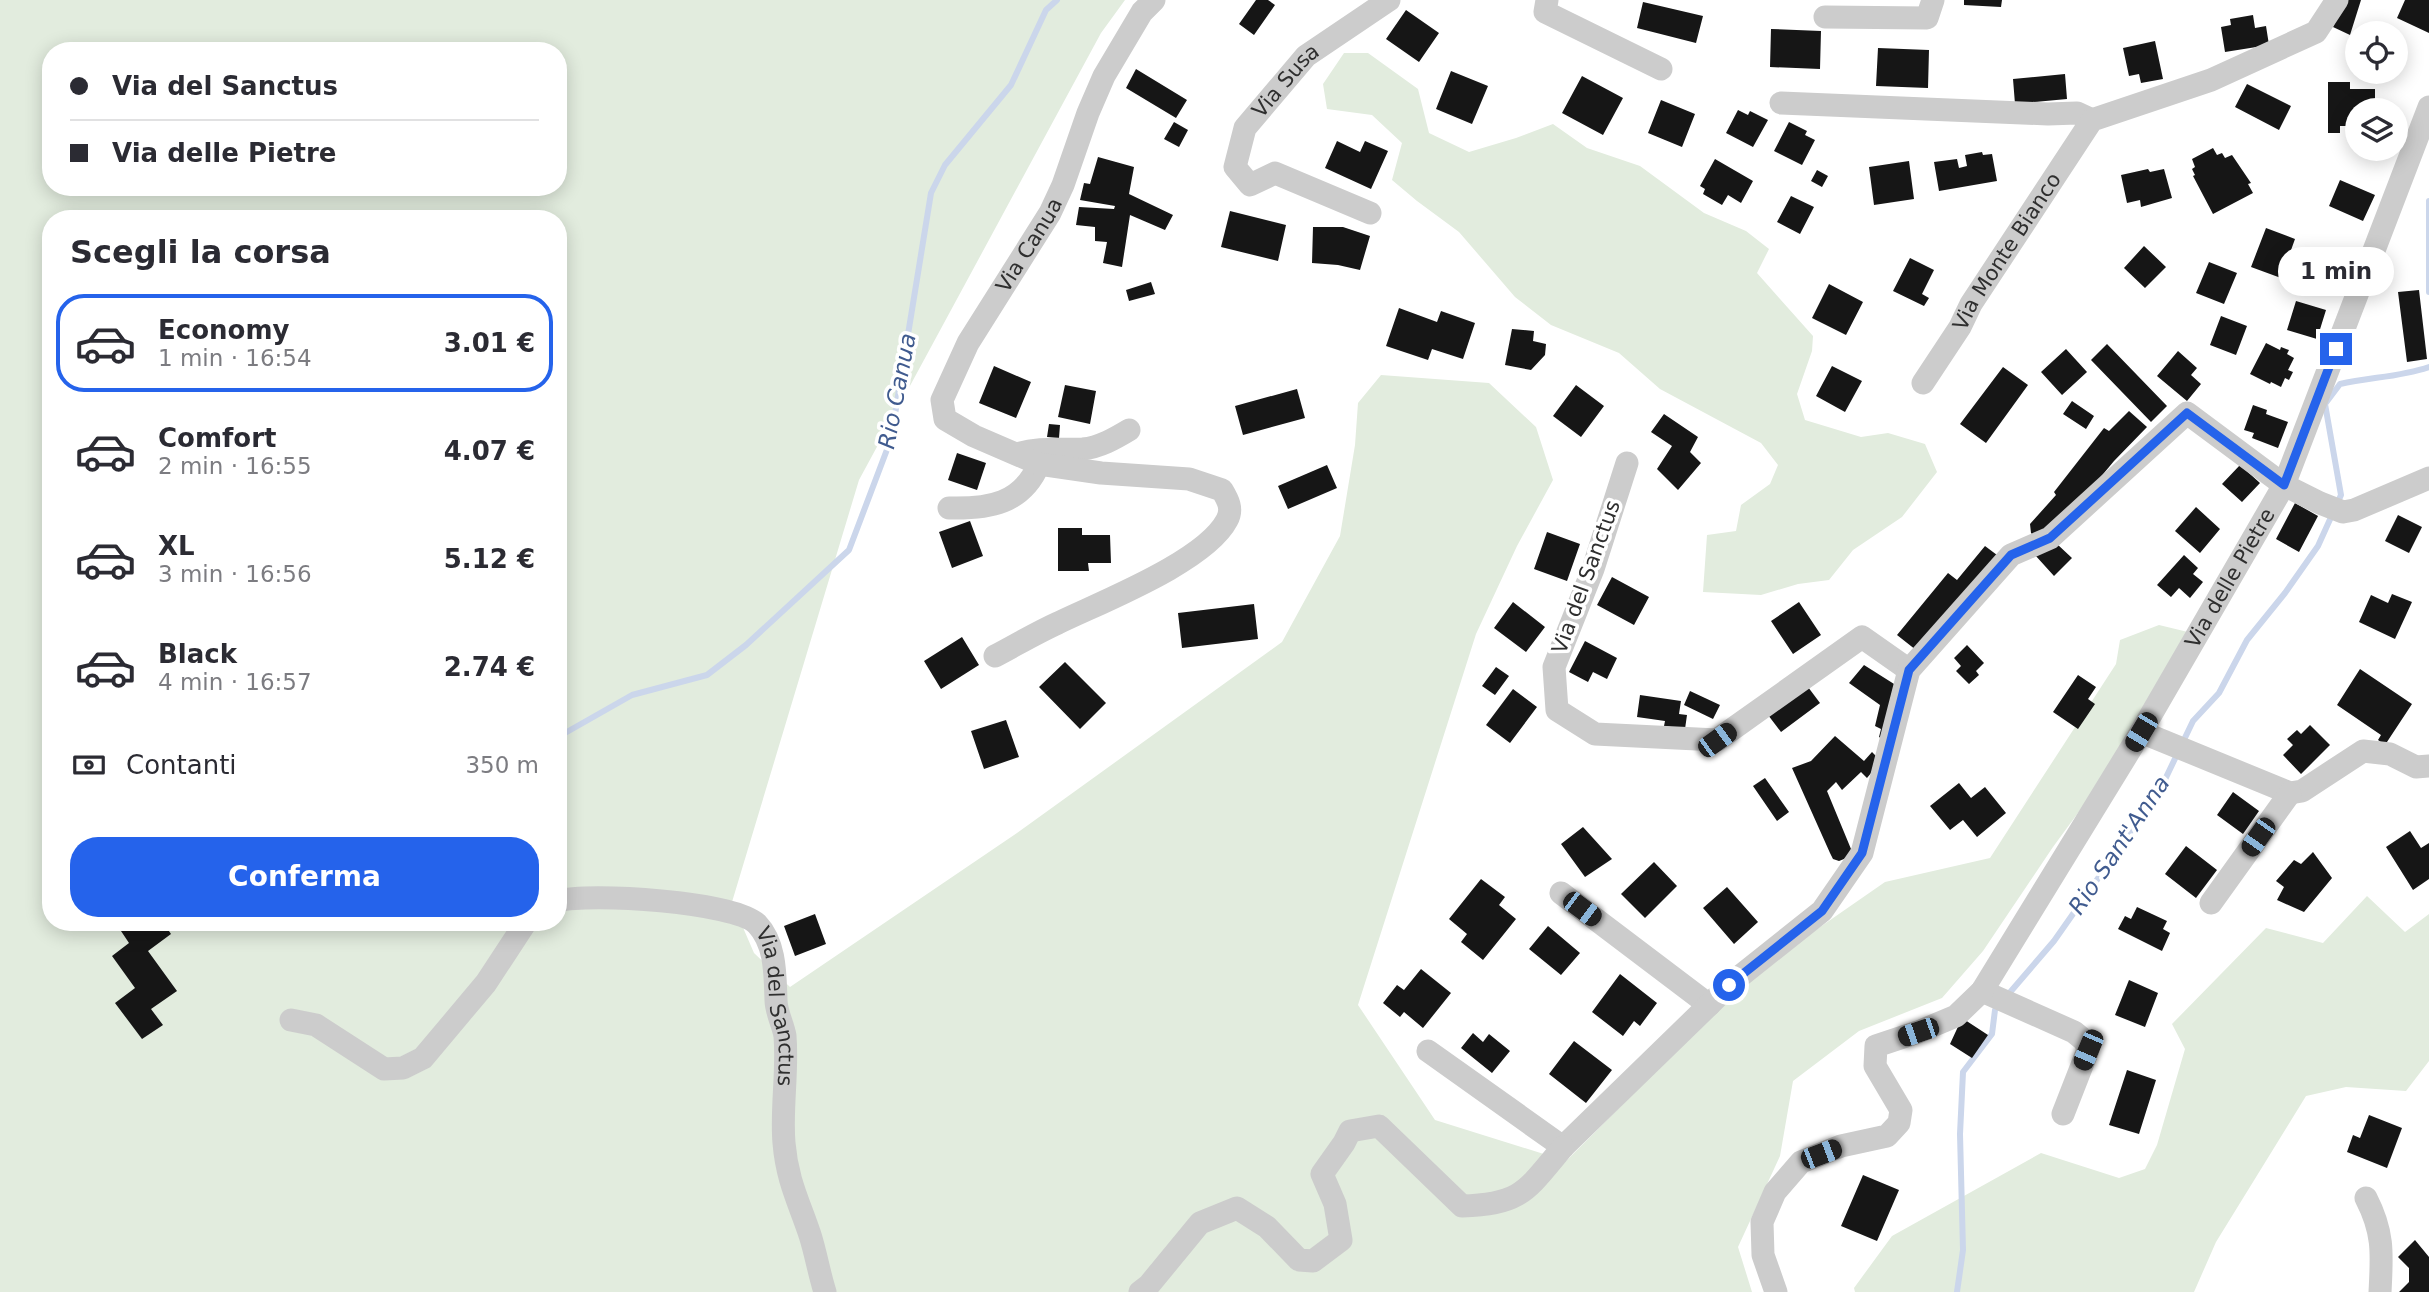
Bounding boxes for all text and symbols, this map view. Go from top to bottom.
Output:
map controls [2345,21,2408,161]
button: locate [2345,21,2408,84]
street label: Via Susa [1247,39,1324,122]
text: Via del Sanctus [112,71,338,101]
button: layers [2345,98,2408,161]
text: Via delle Pietre [112,138,336,168]
street label: Via Monte Bianco [1948,168,2066,334]
street label: Via Canua [991,194,1067,297]
text: Scegli la corsa [70,233,331,271]
callout: 1 min [2278,247,2394,296]
text: 1 min [2300,258,2372,284]
icon: car [74,312,137,375]
text: Economy [158,315,289,345]
text: 3.01 € [444,328,535,358]
water label: Rio Canua [873,331,921,451]
route end [2320,333,2352,365]
text: 1 min · 16:54 [158,345,312,371]
icon: car [74,420,137,483]
text: Comfort [158,423,276,453]
text: 4.07 € [444,436,535,466]
text: 2 min · 16:55 [158,453,312,479]
street label: Via del Sanctus [1547,497,1625,657]
street label: Via delle Pietre [2180,504,2280,652]
icon: car [74,528,137,591]
text: XL [158,531,195,561]
text: 5.12 € [444,544,535,574]
text: 3 min · 16:56 [158,561,312,587]
icon: car [74,636,137,699]
text: Black [158,639,237,669]
text: 2.74 € [444,652,535,682]
text: 4 min · 16:57 [158,669,312,695]
car [2122,709,2161,755]
car [1694,719,1741,761]
icon: cash [70,746,108,784]
text: Contanti [126,750,237,780]
text: 350 m [465,752,539,778]
water label: Rio Sant'Anna [2063,771,2175,919]
car [2238,814,2279,860]
button: Conferma [70,837,539,917]
car [1559,888,1606,930]
street label: Via del Sanctus [751,923,798,1087]
route start [1713,969,1745,1001]
car [1895,1015,1942,1049]
car [2071,1027,2106,1073]
car [1798,1137,1845,1171]

